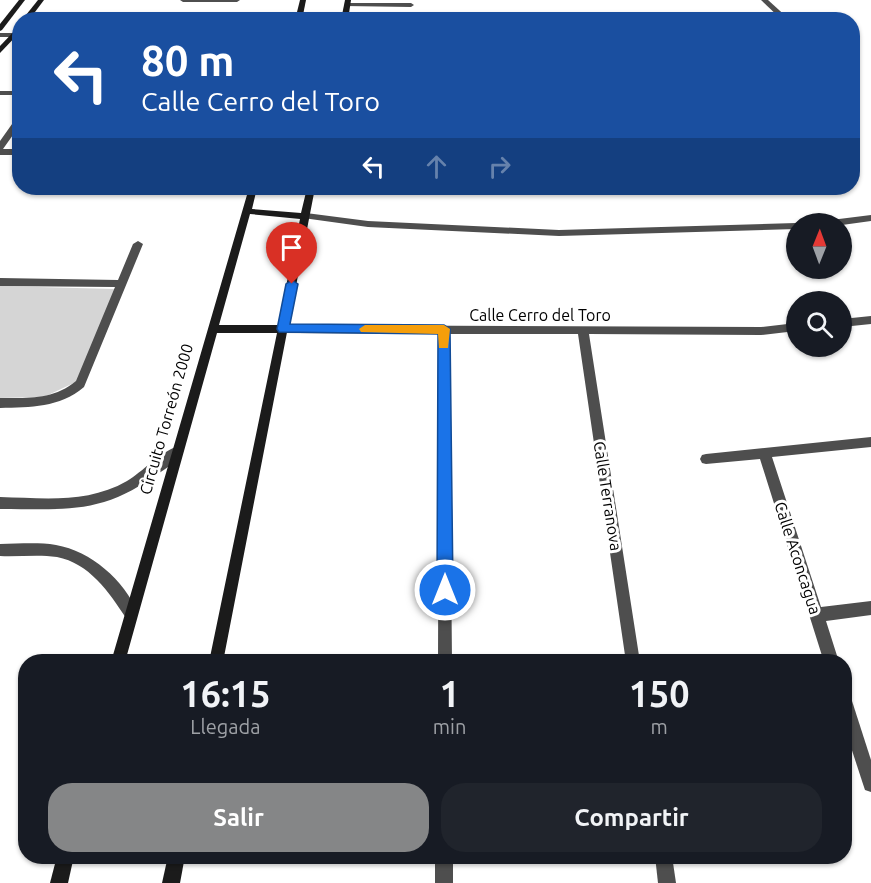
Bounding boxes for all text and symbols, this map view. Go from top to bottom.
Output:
icon: left [42,36,120,114]
text: 80 m [141,37,235,84]
text: Calle Cerro del Toro [141,86,380,116]
icon: left [357,150,390,183]
icon: ahead [420,150,453,183]
icon: right [483,150,516,183]
north arrow [786,213,852,279]
map controls [786,213,852,357]
pin [266,222,317,284]
icon: arrive [275,231,308,264]
button: search [786,291,852,357]
street label: Calle Cerro del Toro [469,306,611,324]
street label: Circuito Torreón 2000 [136,341,196,497]
street label: Calle Terranova [590,440,626,552]
street label: Calle Aconcagua [771,499,825,617]
position arrow [413,558,477,622]
text: 16:15 [180,673,270,714]
text: 1 [439,673,460,714]
text: 150 [629,673,690,714]
text: Llegada [190,715,261,738]
text: min [433,715,466,738]
text: m [651,715,668,738]
button: Salir [48,783,429,852]
button: Compartir [441,783,822,852]

